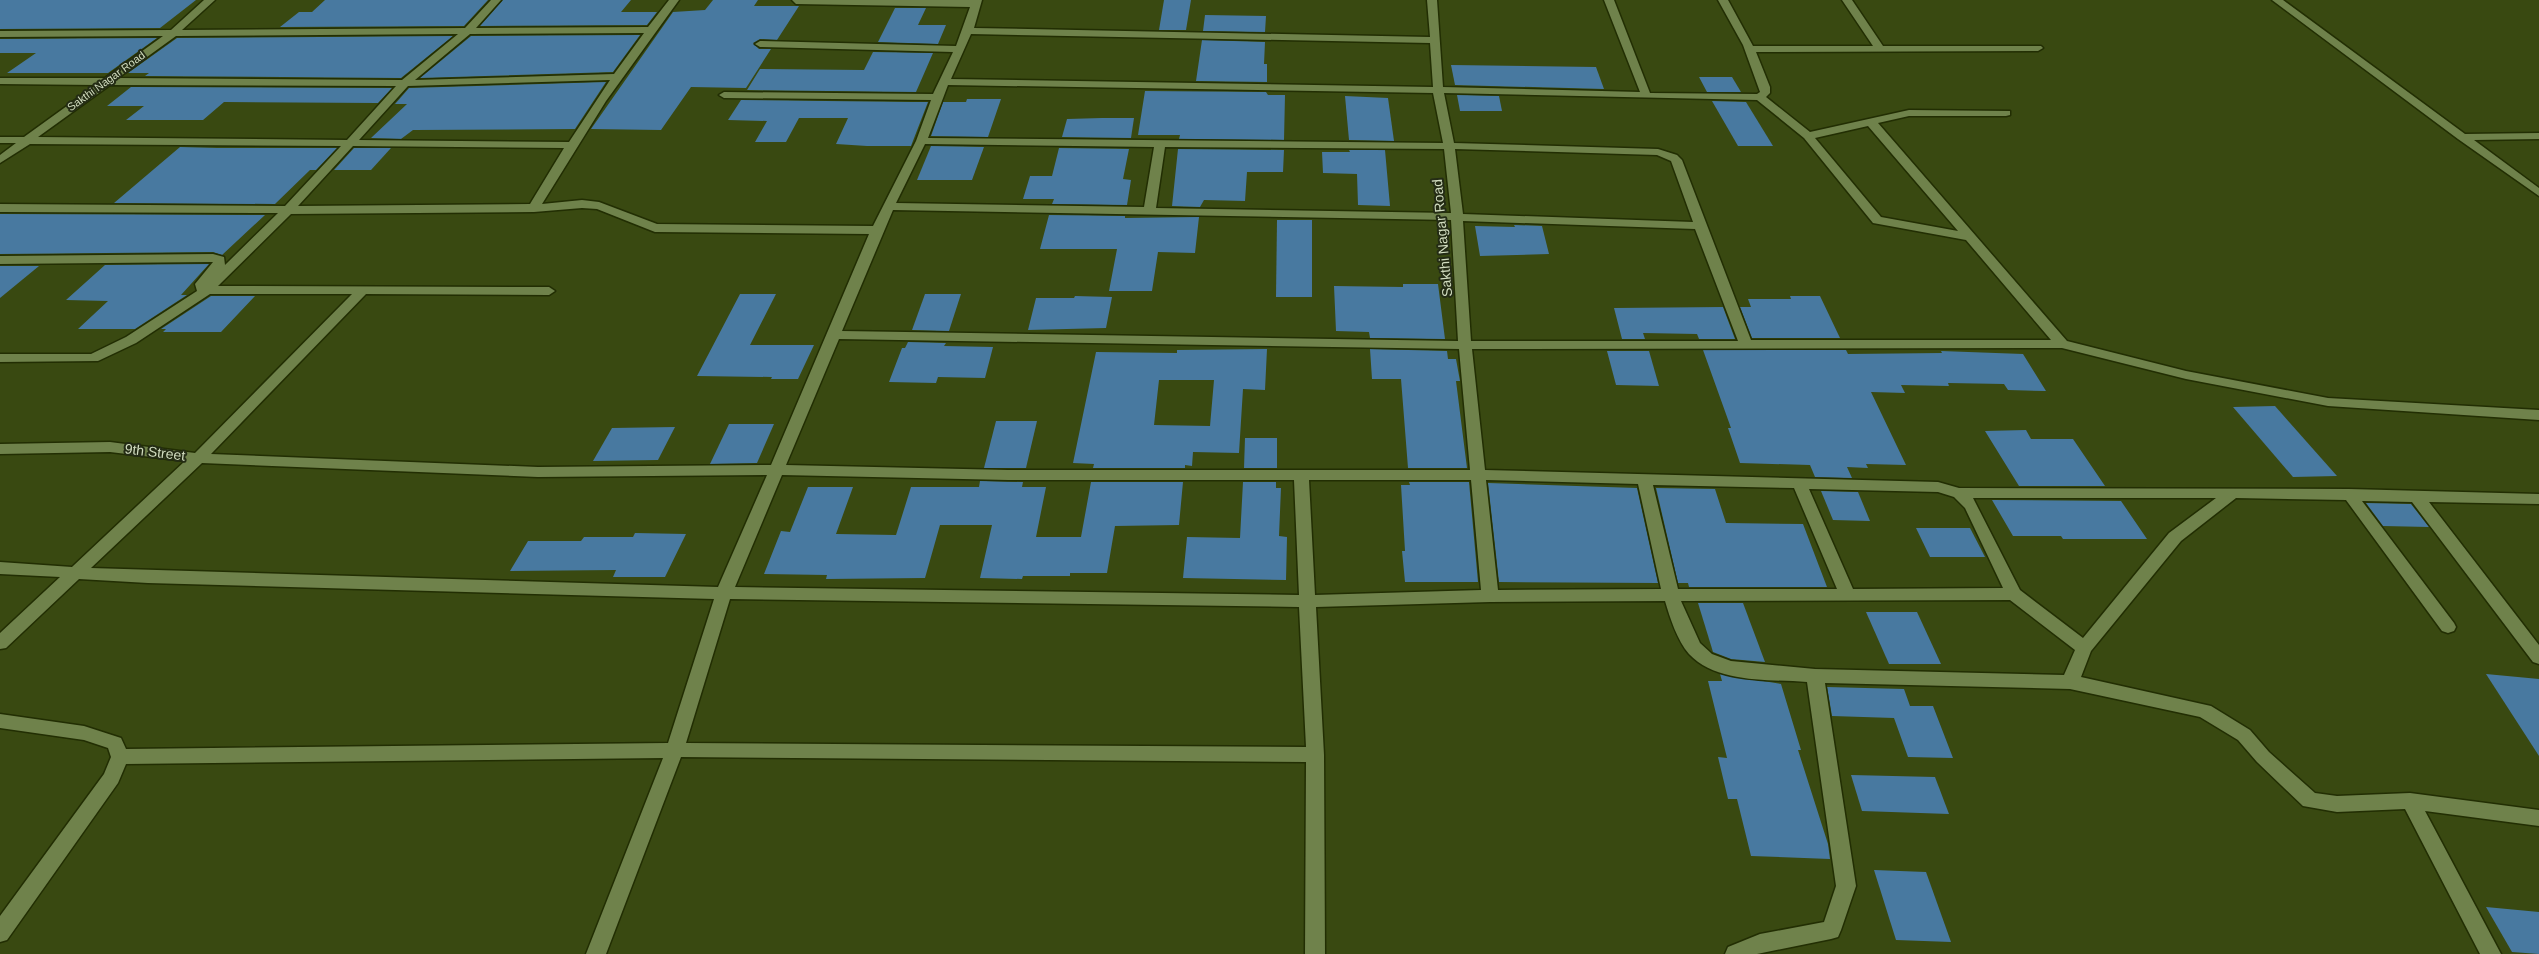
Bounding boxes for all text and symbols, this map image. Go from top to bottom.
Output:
street label: Sakthi Nagar Road [65,49,147,113]
street label: Sakthi Nagar Road [1429,178,1455,298]
street label: 9th Street [124,440,186,464]

